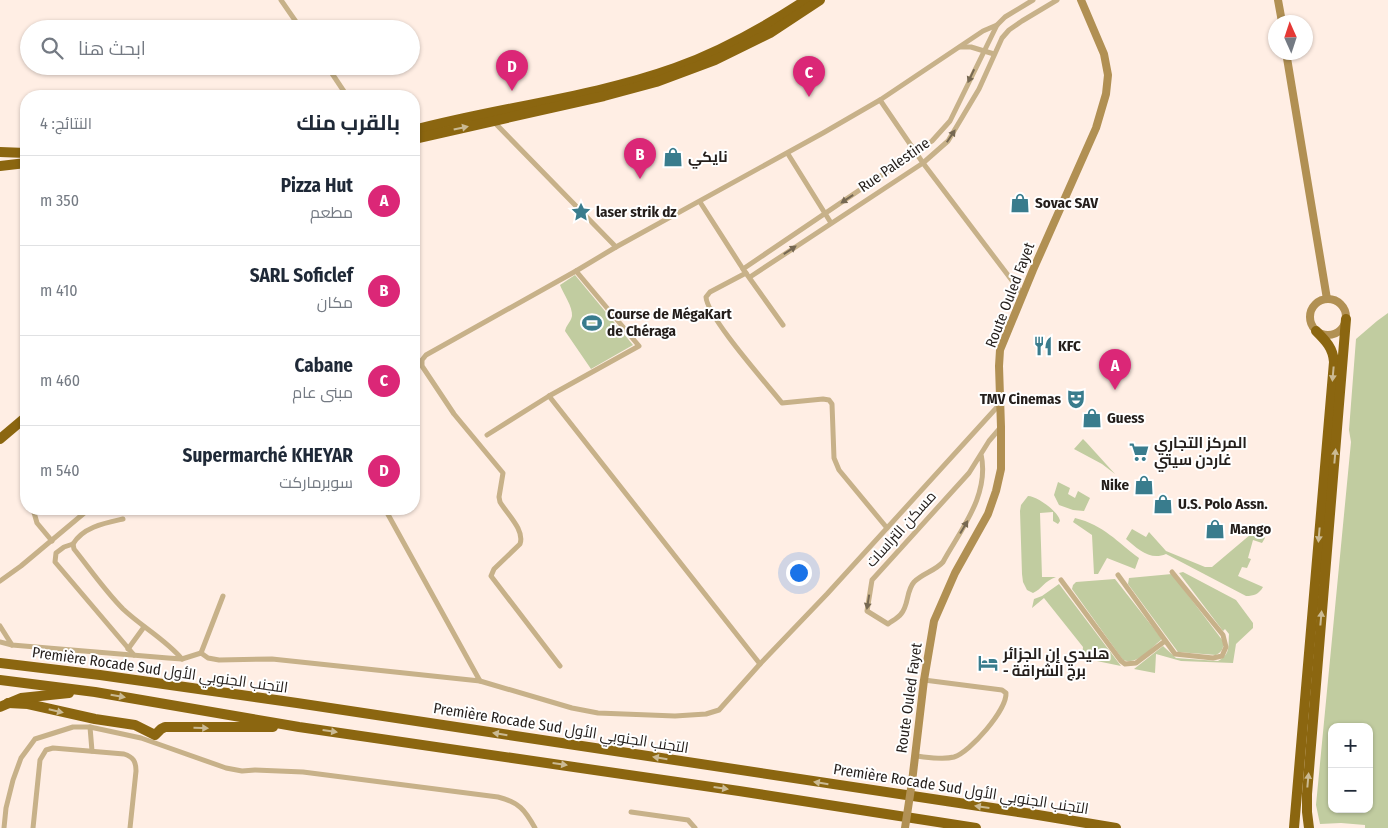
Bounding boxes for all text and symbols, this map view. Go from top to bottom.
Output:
north arrow [1268,15,1313,60]
search box [20,20,420,75]
icon: search [38,34,66,62]
text: ابحث هنا [78,37,146,60]
pin: D [496,50,528,91]
pin: C [793,56,825,97]
one-way arrow [967,69,975,83]
text: بالقرب منك [297,110,400,136]
text: النتائج: 4 [40,114,92,133]
one-way arrow [454,123,470,131]
one-way arrow [946,129,956,143]
street label: Rue Palestine [855,134,933,196]
pin: B [624,138,656,179]
shop icon: نايكي [662,146,684,168]
place label: نايكي [688,148,728,169]
text: Pizza Hut [281,174,353,197]
text: 350 m [40,191,79,210]
text: A [380,191,388,210]
shop icon: Sovac SAV [1009,192,1031,214]
place label: Sovac SAV [1035,194,1099,212]
one-way arrow [840,195,853,204]
place icon: laser strik dz [570,201,592,223]
text: مطعم [310,203,353,222]
place label: laser strik dz [596,203,677,221]
street label: Route Ouled Fayet [982,240,1038,350]
one-way arrow [784,245,797,255]
text: SARL Soficlef [250,264,353,287]
text: 410 m [40,281,78,300]
text: B [380,281,388,300]
text: مكان [317,293,353,312]
place label: Course de MégaKart de Chéraga [607,305,732,340]
sports icon: Course de MégaKart de Chéraga [581,312,603,334]
restaurant icon: KFC [1032,335,1054,357]
place label: KFC [1058,337,1081,355]
pin: A [1099,349,1131,390]
text: Cabane [295,354,353,377]
one-way arrow [1329,366,1337,382]
text: 460 m [40,371,80,390]
text: C [380,371,388,390]
text: مبنى عام [292,383,353,402]
theatre icon: TMV Cinemas [1065,388,1087,410]
place label: TMV Cinemas [980,390,1061,408]
shop icon: Guess [1081,407,1103,429]
place label: Guess [1107,409,1145,427]
place label: المركز التجاري غاردن سيتي [1154,434,1247,472]
supermarket icon: المركز التجاري غاردن سيتي [1128,441,1150,463]
text: Supermarché KHEYAR [183,444,353,467]
one-way arrow [1332,447,1340,463]
text: 540 m [40,461,80,480]
text: D [379,461,389,480]
text: سوبرماركت [279,473,353,492]
shop icon: Nike [1133,474,1155,496]
place label: Nike [1101,476,1129,494]
street label: مسكن التراسات [862,487,941,571]
shop icon: U.S. Polo Assn. [1152,493,1174,515]
place label: U.S. Polo Assn. [1178,495,1268,513]
shop icon: Mango [1204,518,1226,540]
one-way arrow [959,520,968,533]
place label: Mango [1230,520,1271,538]
one-way arrow [1315,528,1323,544]
your location [786,560,812,586]
one-way arrow [864,594,872,610]
one-way arrow [1318,609,1326,625]
street label: Route Ouled Fayet [892,642,926,754]
street label: Première Rocade Sud التجنب الجنوبي الأول [30,643,289,700]
place label: هليدي إن الجزائر - برج الشراقة [1002,645,1110,681]
hotel icon: هليدي إن الجزائر - برج الشراقة [977,652,999,674]
one-way arrow [110,692,126,700]
street label: Première Rocade Sud التجنب الجنوبي الأول [432,699,690,760]
one-way arrow [49,707,65,715]
map controls [1328,723,1373,813]
button: + [1328,723,1373,768]
one-way arrow [193,724,209,732]
one-way arrow [322,727,338,735]
one-way arrow [491,729,507,737]
one-way arrow [652,754,668,762]
street label: Première Rocade Sud التجنب الجنوبي الأول [832,760,1090,821]
one-way arrow [552,761,568,769]
button: − [1328,768,1373,813]
one-way arrow [1304,771,1312,787]
one-way arrow [813,778,829,786]
one-way arrow [713,784,729,792]
one-way arrow [973,802,989,810]

